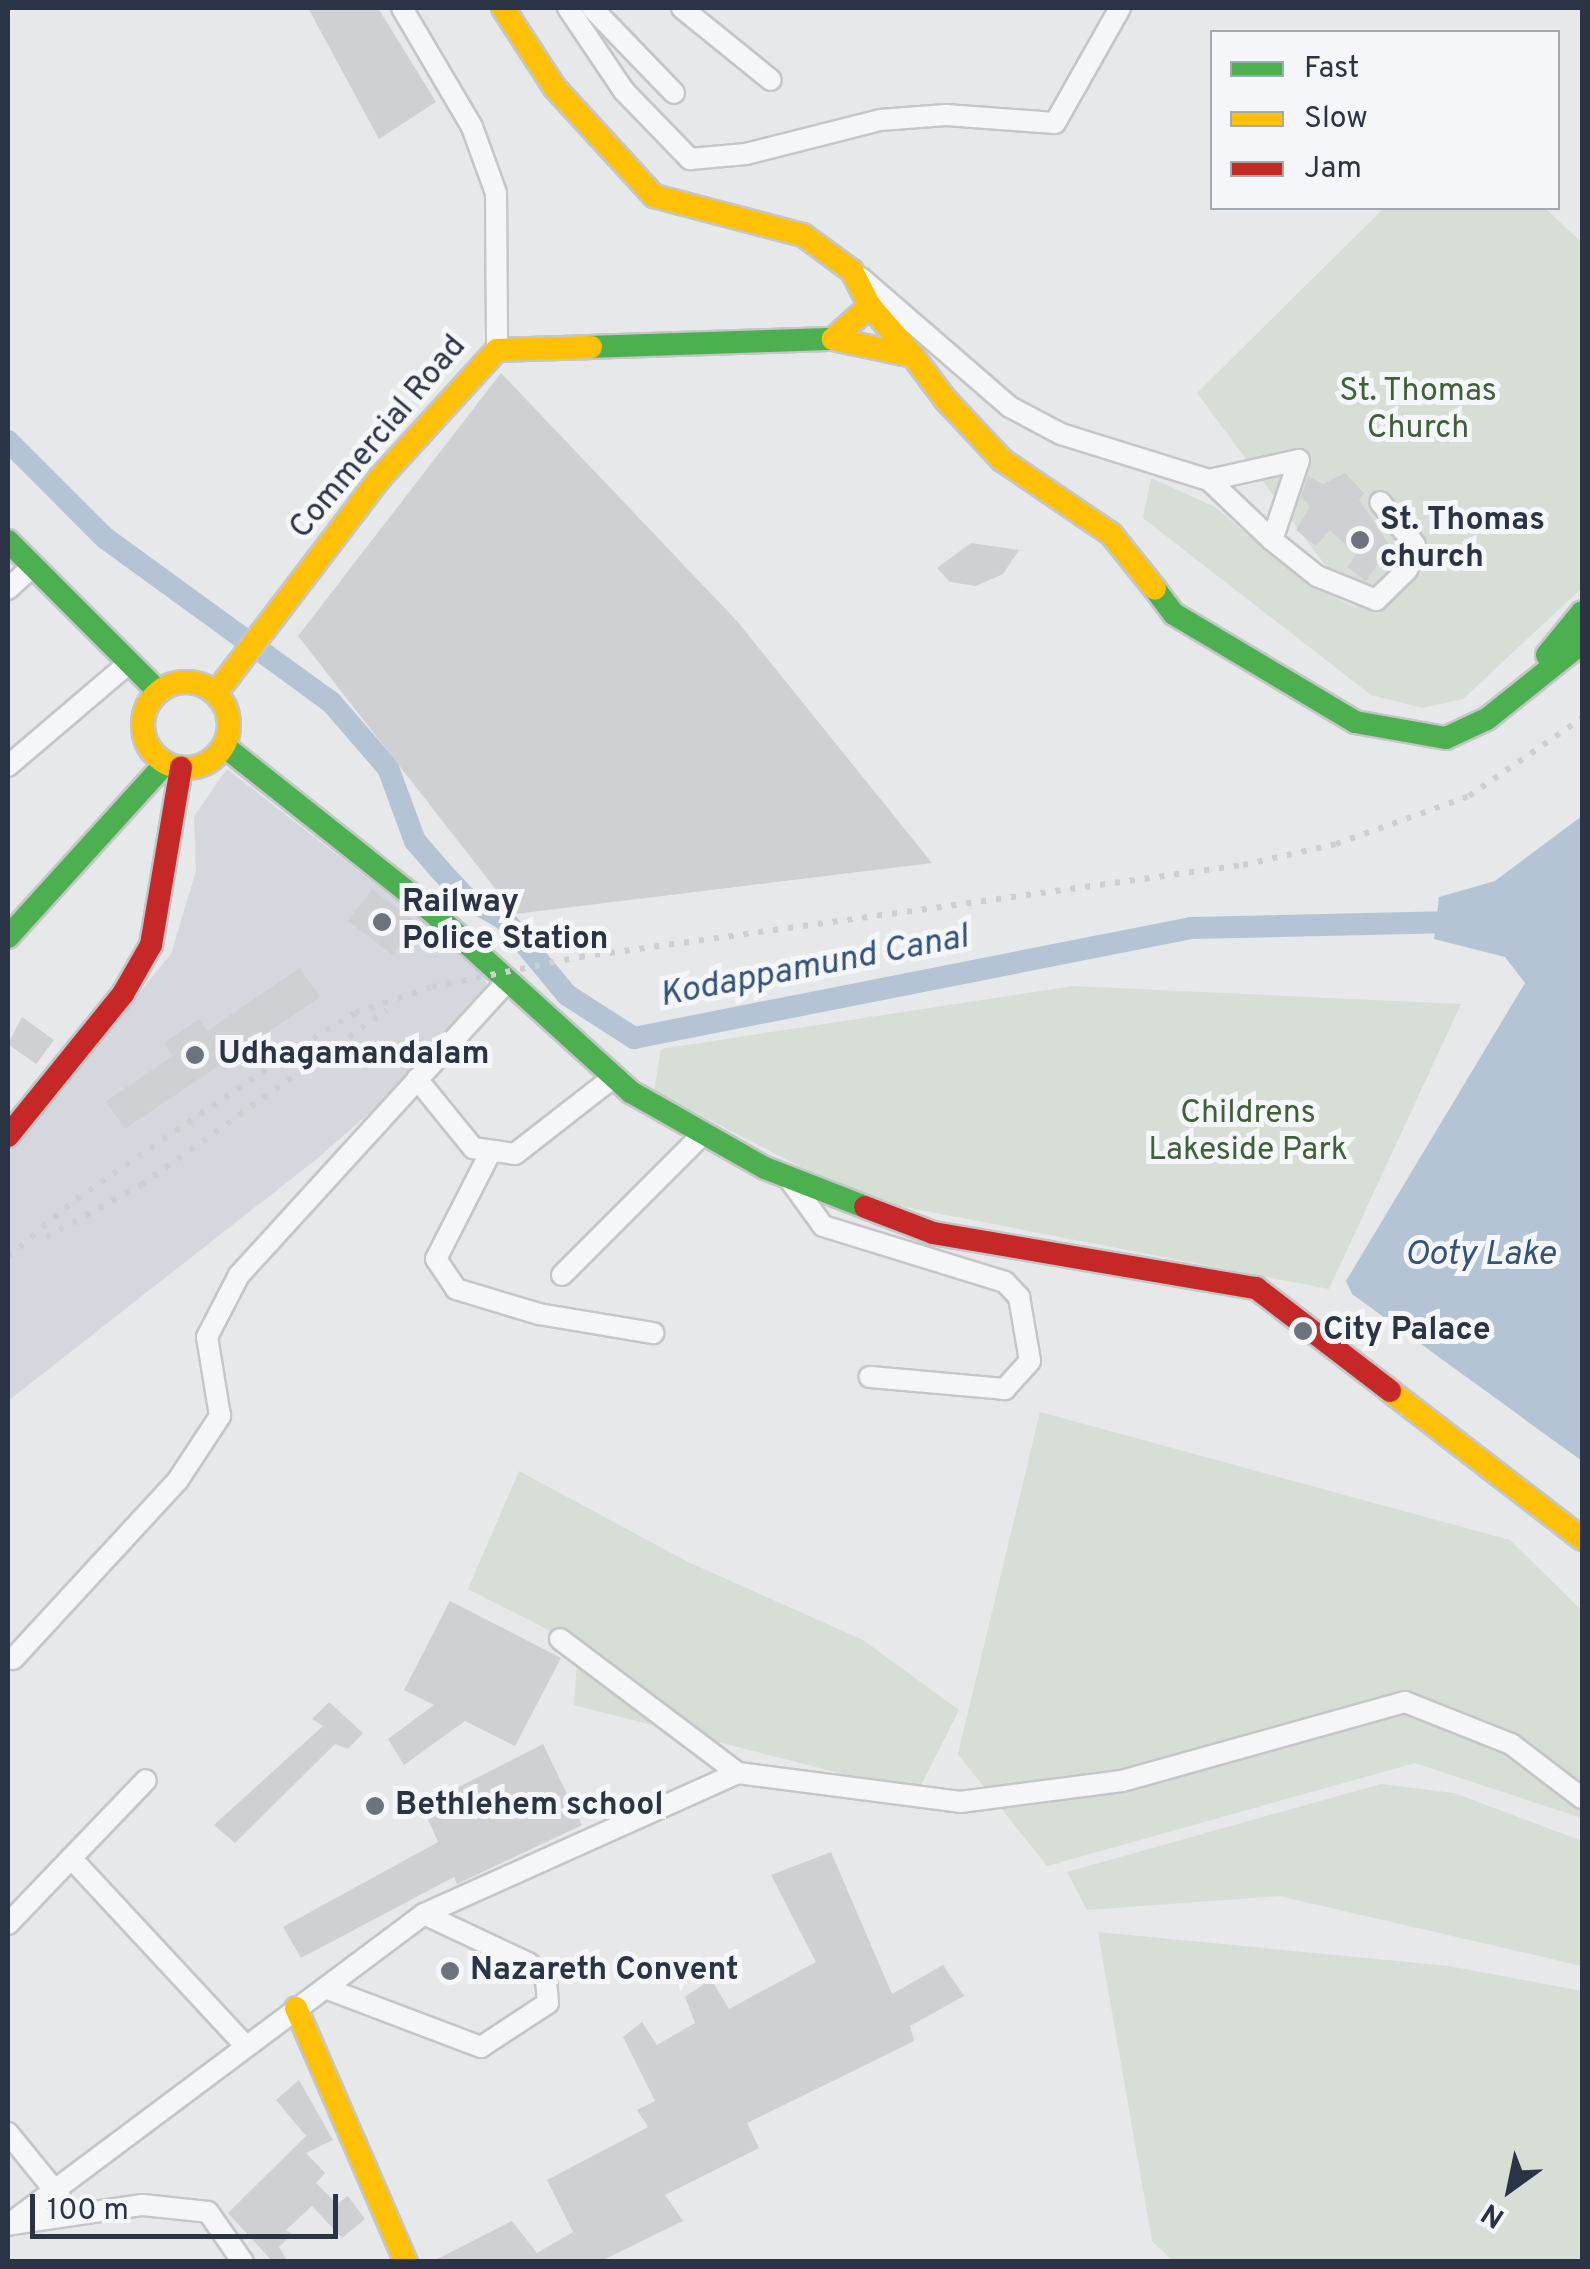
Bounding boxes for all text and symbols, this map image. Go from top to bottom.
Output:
legend [1210,30,1560,210]
text: Fast [1304,51,1359,88]
text: Slow [1304,101,1368,138]
text: Jam [1304,151,1362,188]
street label: Commercial Road [283,328,475,548]
park label: St. Thomas Church [1339,374,1497,449]
place label: St. Thomas church [1380,503,1545,578]
marker: St. Thomas church [1349,529,1371,551]
place label: Railway Police Station [402,885,608,960]
marker: Railway Police Station [371,911,393,933]
water label: Kodappamund Canal [656,916,972,1018]
place label: Udhagamandalam [218,1036,490,1074]
marker: Udhagamandalam [182,1042,208,1068]
park label: Childrens Lakeside Park [1148,1096,1348,1171]
water label: Ooty Lake [1404,1234,1556,1276]
place label: City Palace [1323,1312,1491,1350]
marker: City Palace [1292,1320,1314,1342]
place label: Bethlehem school [395,1787,664,1825]
marker: Bethlehem school [364,1795,386,1817]
place label: Nazareth Convent [470,1952,739,1990]
marker: Nazareth Convent [439,1960,461,1982]
north arrow [1460,2139,1560,2239]
scale bar [35,2174,342,2236]
text: 100 m [47,2193,129,2230]
text: N [1475,2194,1512,2235]

